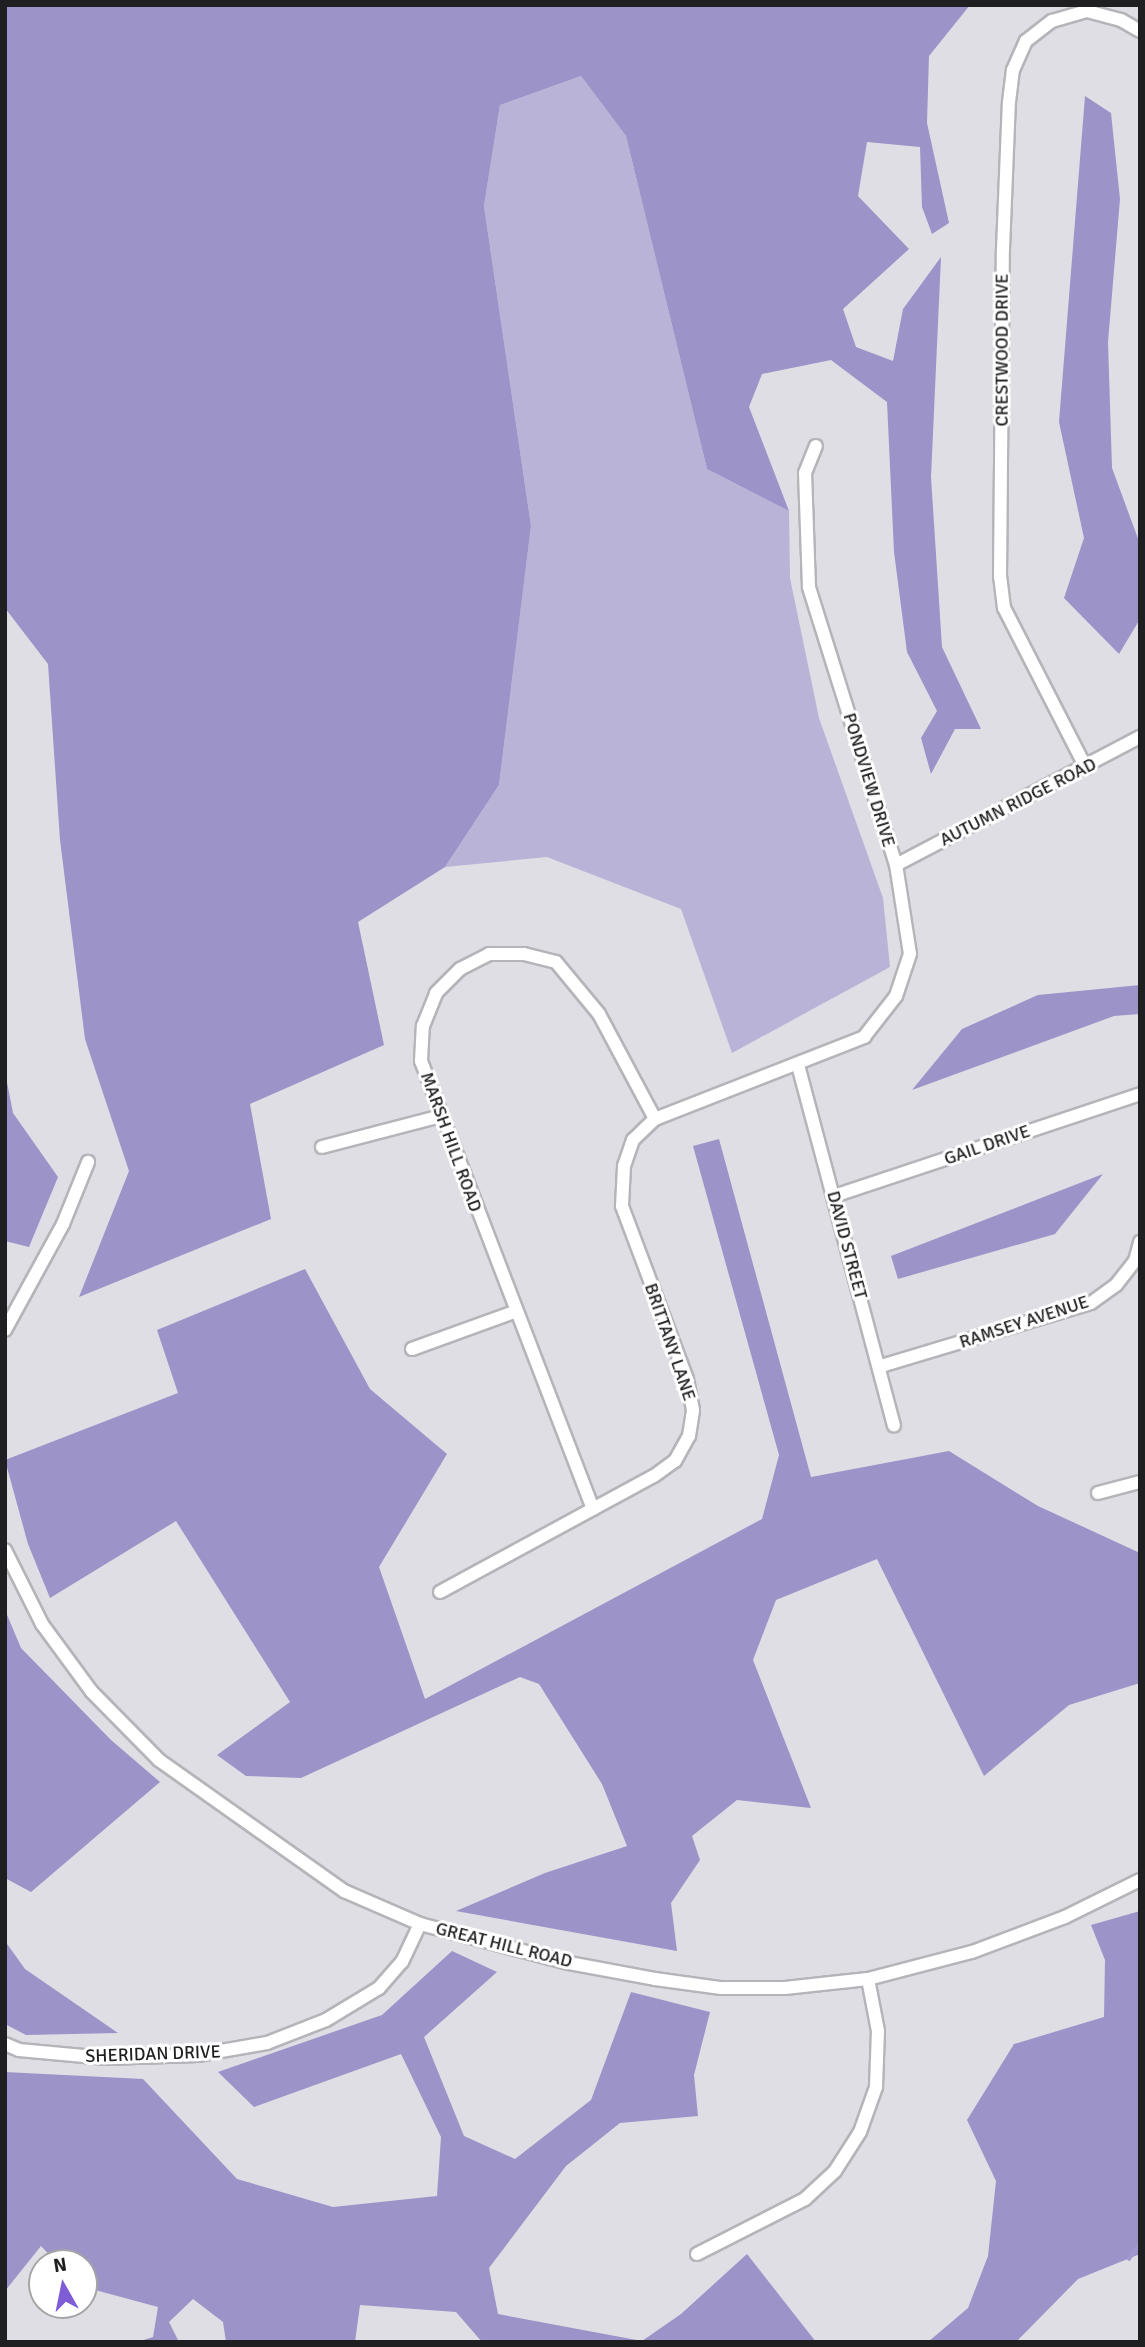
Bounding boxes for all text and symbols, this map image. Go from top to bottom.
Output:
street label: CRESTWOOD DRIVE [991,274,1013,426]
street label: PONDVIEW DRIVE [838,710,900,850]
street label: AUTUMN RIDGE ROAD [936,753,1100,851]
street label: MARSH HILL ROAD [416,1069,486,1215]
street label: GAIL DRIVE [941,1120,1033,1170]
street label: DAVID STREET [822,1189,872,1301]
street label: BRITTANY LANE [640,1280,700,1404]
street label: RAMSEY AVENUE [957,1291,1091,1353]
street label: GREAT HILL ROAD [433,1918,575,1972]
street label: SHERIDAN DRIVE [85,2041,221,2067]
north arrow [28,2249,98,2319]
text: N [52,2252,68,2278]

